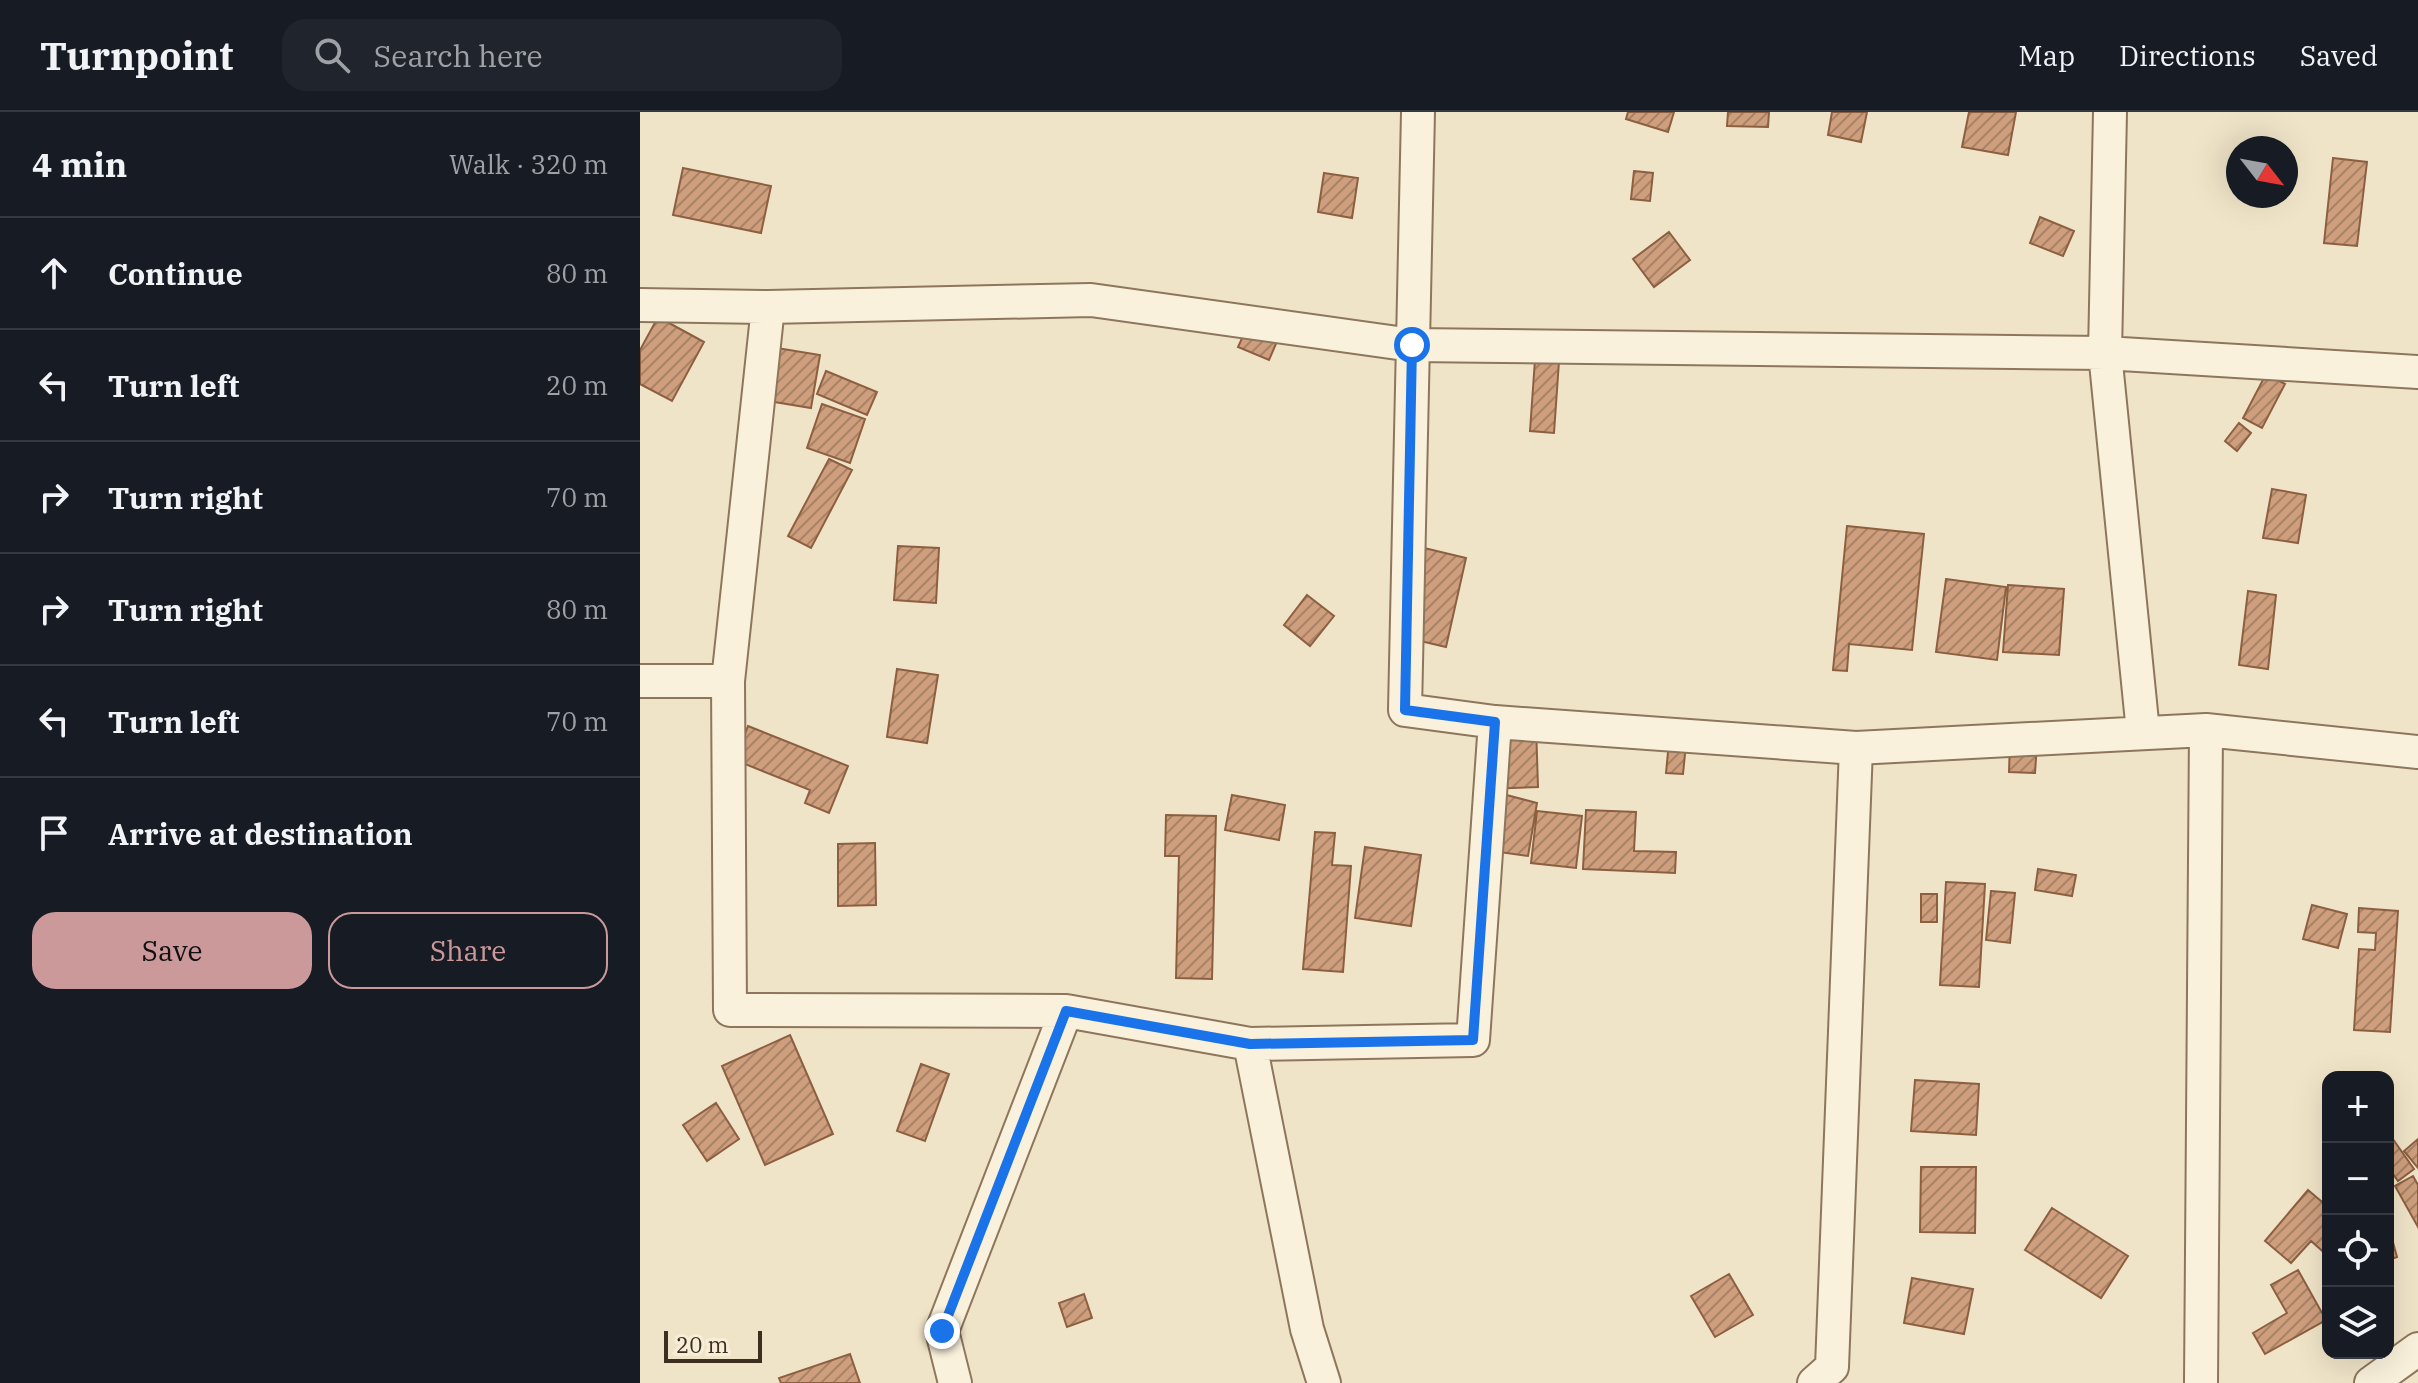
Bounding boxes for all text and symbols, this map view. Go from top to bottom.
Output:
search box [282,19,842,91]
text: Turnpoint [40,31,234,80]
icon: search [310,33,354,77]
text: Search here [374,36,543,75]
text: Map [2018,37,2075,74]
text: Directions [2119,37,2256,74]
text: Saved [2300,37,2378,74]
north arrow [2226,136,2298,208]
text: 4 min [32,142,127,186]
text: Walk · 320 m [449,147,608,181]
icon: ahead [32,251,76,295]
text: Continue [108,254,243,293]
text: 80 m [546,256,608,290]
route start [1394,327,1430,363]
icon: left [32,363,76,407]
text: Turn left [108,366,240,405]
text: 20 m [546,368,608,402]
icon: right [32,475,76,519]
text: Turn right [108,478,263,517]
text: 70 m [546,480,608,514]
icon: right [32,587,76,631]
text: Turn right [108,590,263,629]
text: 80 m [546,592,608,626]
icon: left [32,699,76,743]
text: Turn left [108,702,240,741]
text: 70 m [546,704,608,738]
icon: arrive [32,811,76,855]
text: Arrive at destination [108,814,413,853]
button: Save [32,912,312,989]
button: Share [328,912,608,989]
map controls [2322,1071,2394,1359]
button: + [2322,1071,2394,1143]
button: − [2322,1143,2394,1215]
button: locate [2322,1215,2394,1287]
button: layers [2322,1287,2394,1359]
route end [924,1313,960,1349]
scale bar [664,1327,762,1363]
text: 20 m [676,1330,728,1359]

